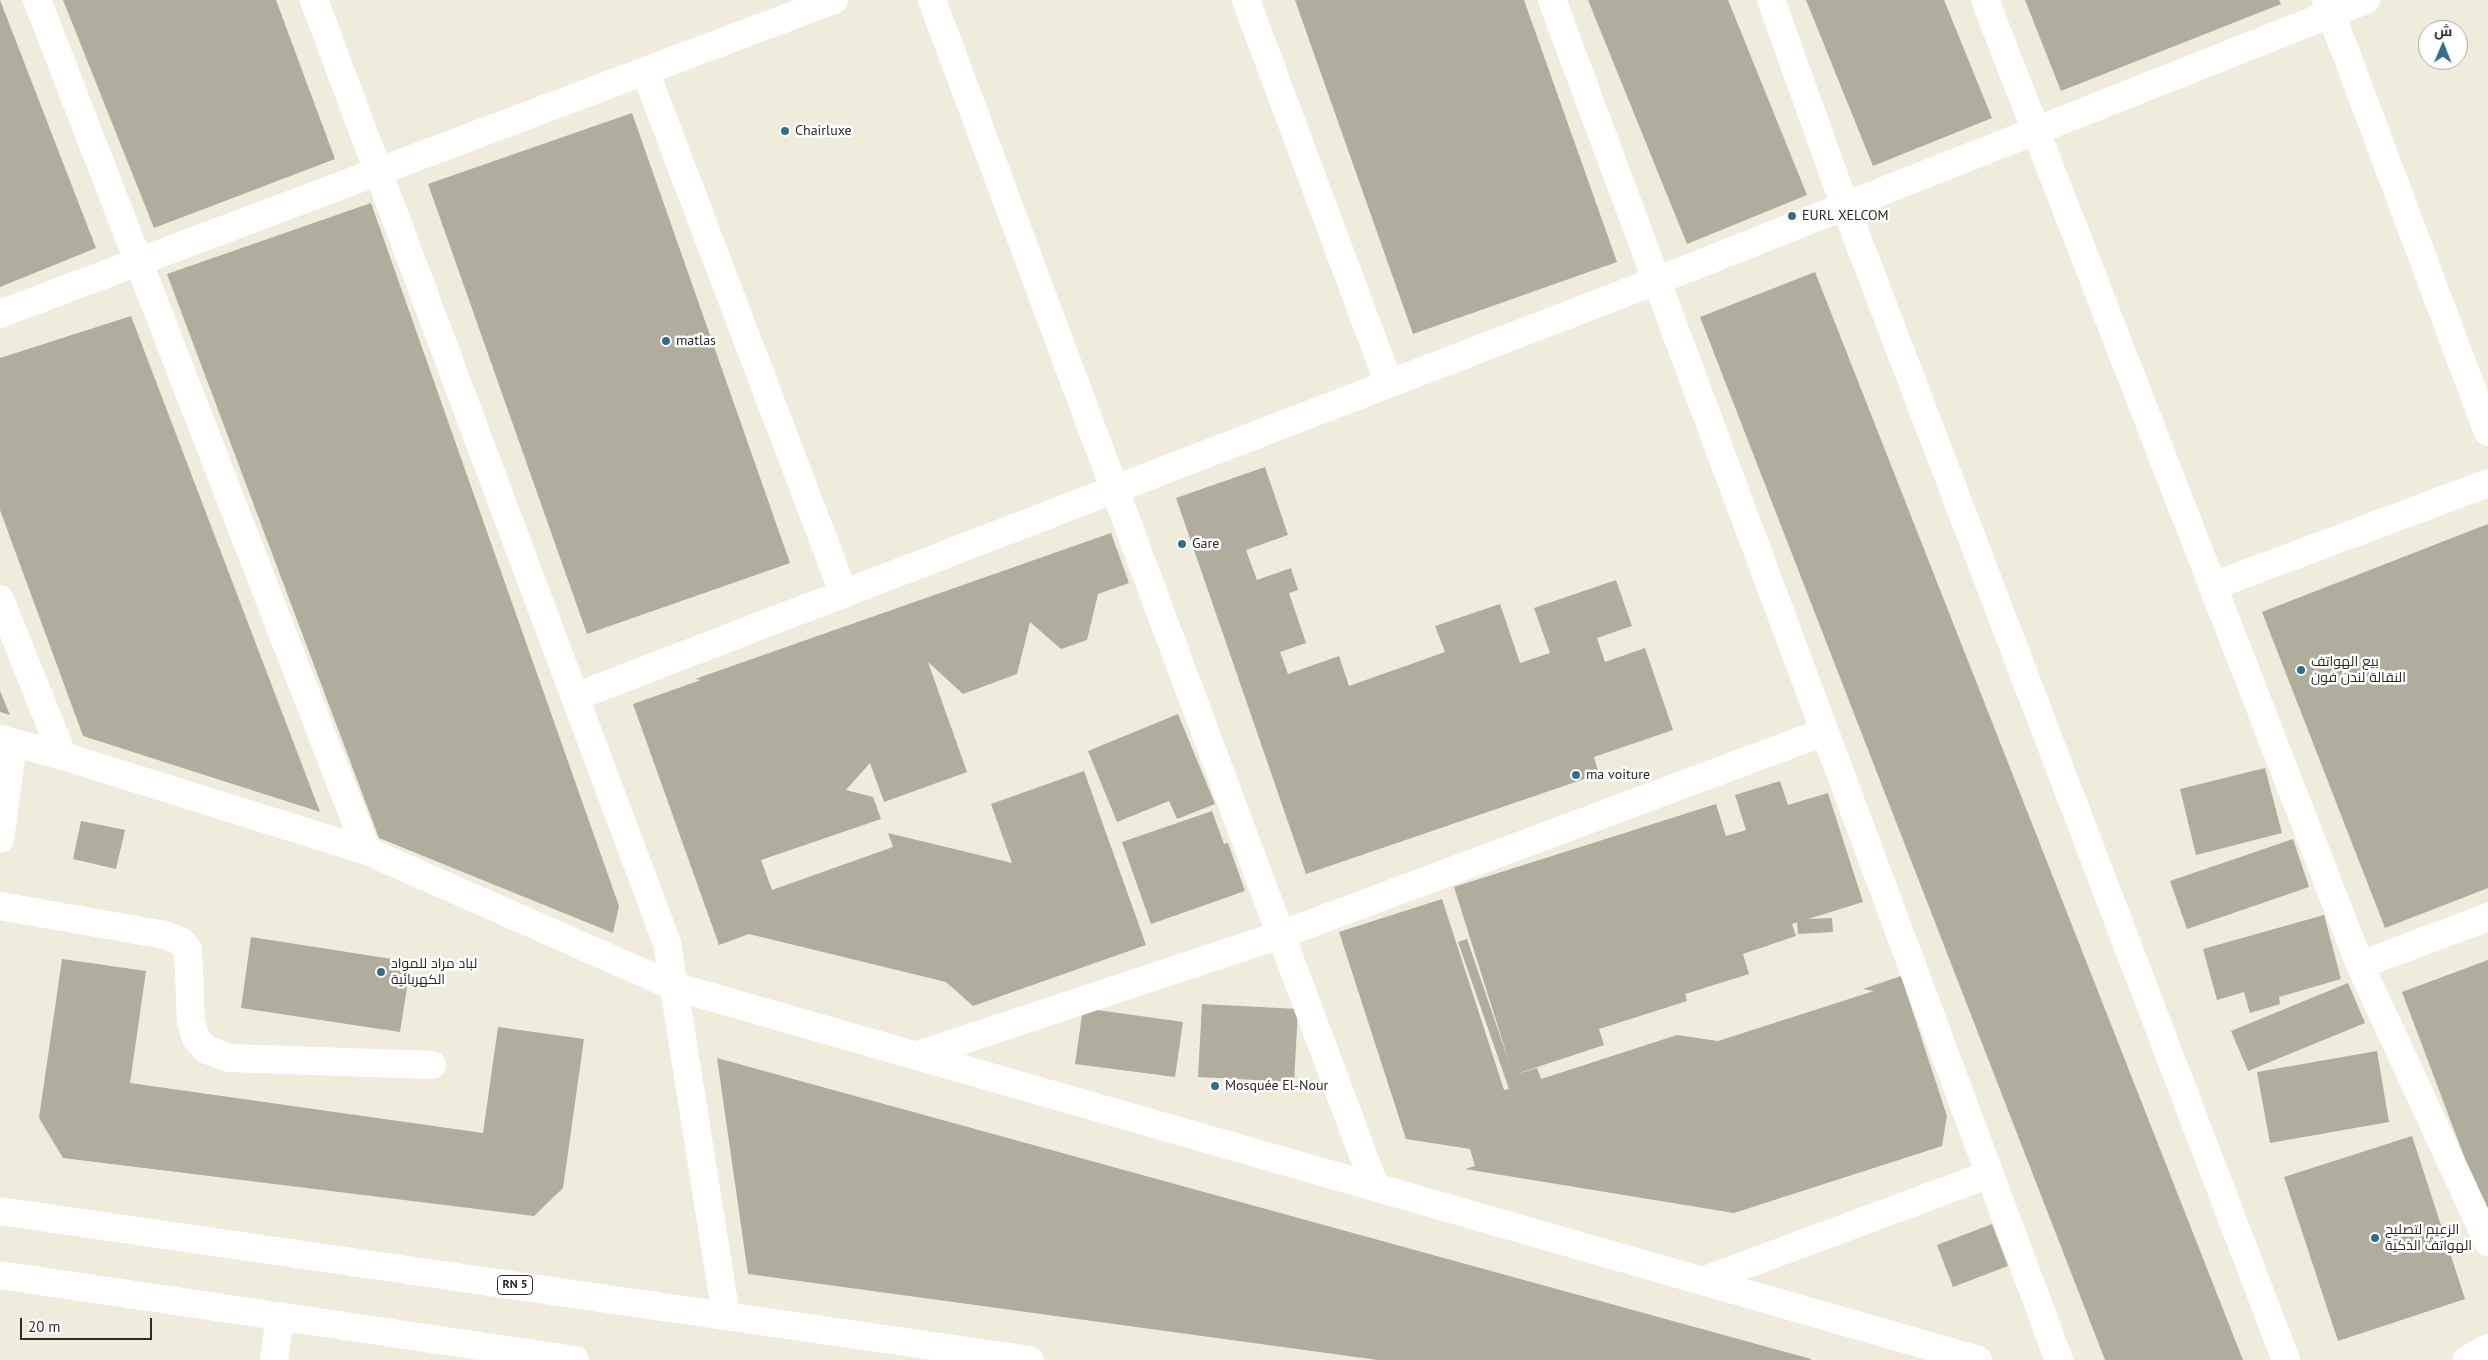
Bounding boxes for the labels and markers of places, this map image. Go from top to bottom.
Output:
place label: Chairluxe [795,123,852,139]
marker: Chairluxe [779,125,791,137]
place label: EURL XELCOM [1802,208,1889,224]
marker: EURL XELCOM [1786,210,1798,222]
place label: matlas [676,333,716,349]
marker: matlas [660,335,672,347]
place label: Gare [1192,536,1219,552]
marker: Gare [1176,538,1188,550]
place label: بيع الهواتف النقالة لندن فون [2311,654,2406,686]
marker: بيع الهواتف النقالة لندن فون [2295,664,2307,676]
place label: ma voiture [1586,767,1650,783]
marker: ma voiture [1570,769,1582,781]
place label: لباد مراد للمواد الكهربائية [391,956,477,989]
marker: لباد مراد للمواد الكهربائية [375,966,387,978]
place label: Mosquée El-Nour [1225,1078,1328,1094]
marker: Mosquée El-Nour [1209,1080,1221,1092]
place label: الزعيم لتصليح الهواتف الذكية [2385,1222,2472,1254]
marker: الزعيم لتصليح الهواتف الذكية [2369,1232,2381,1244]

